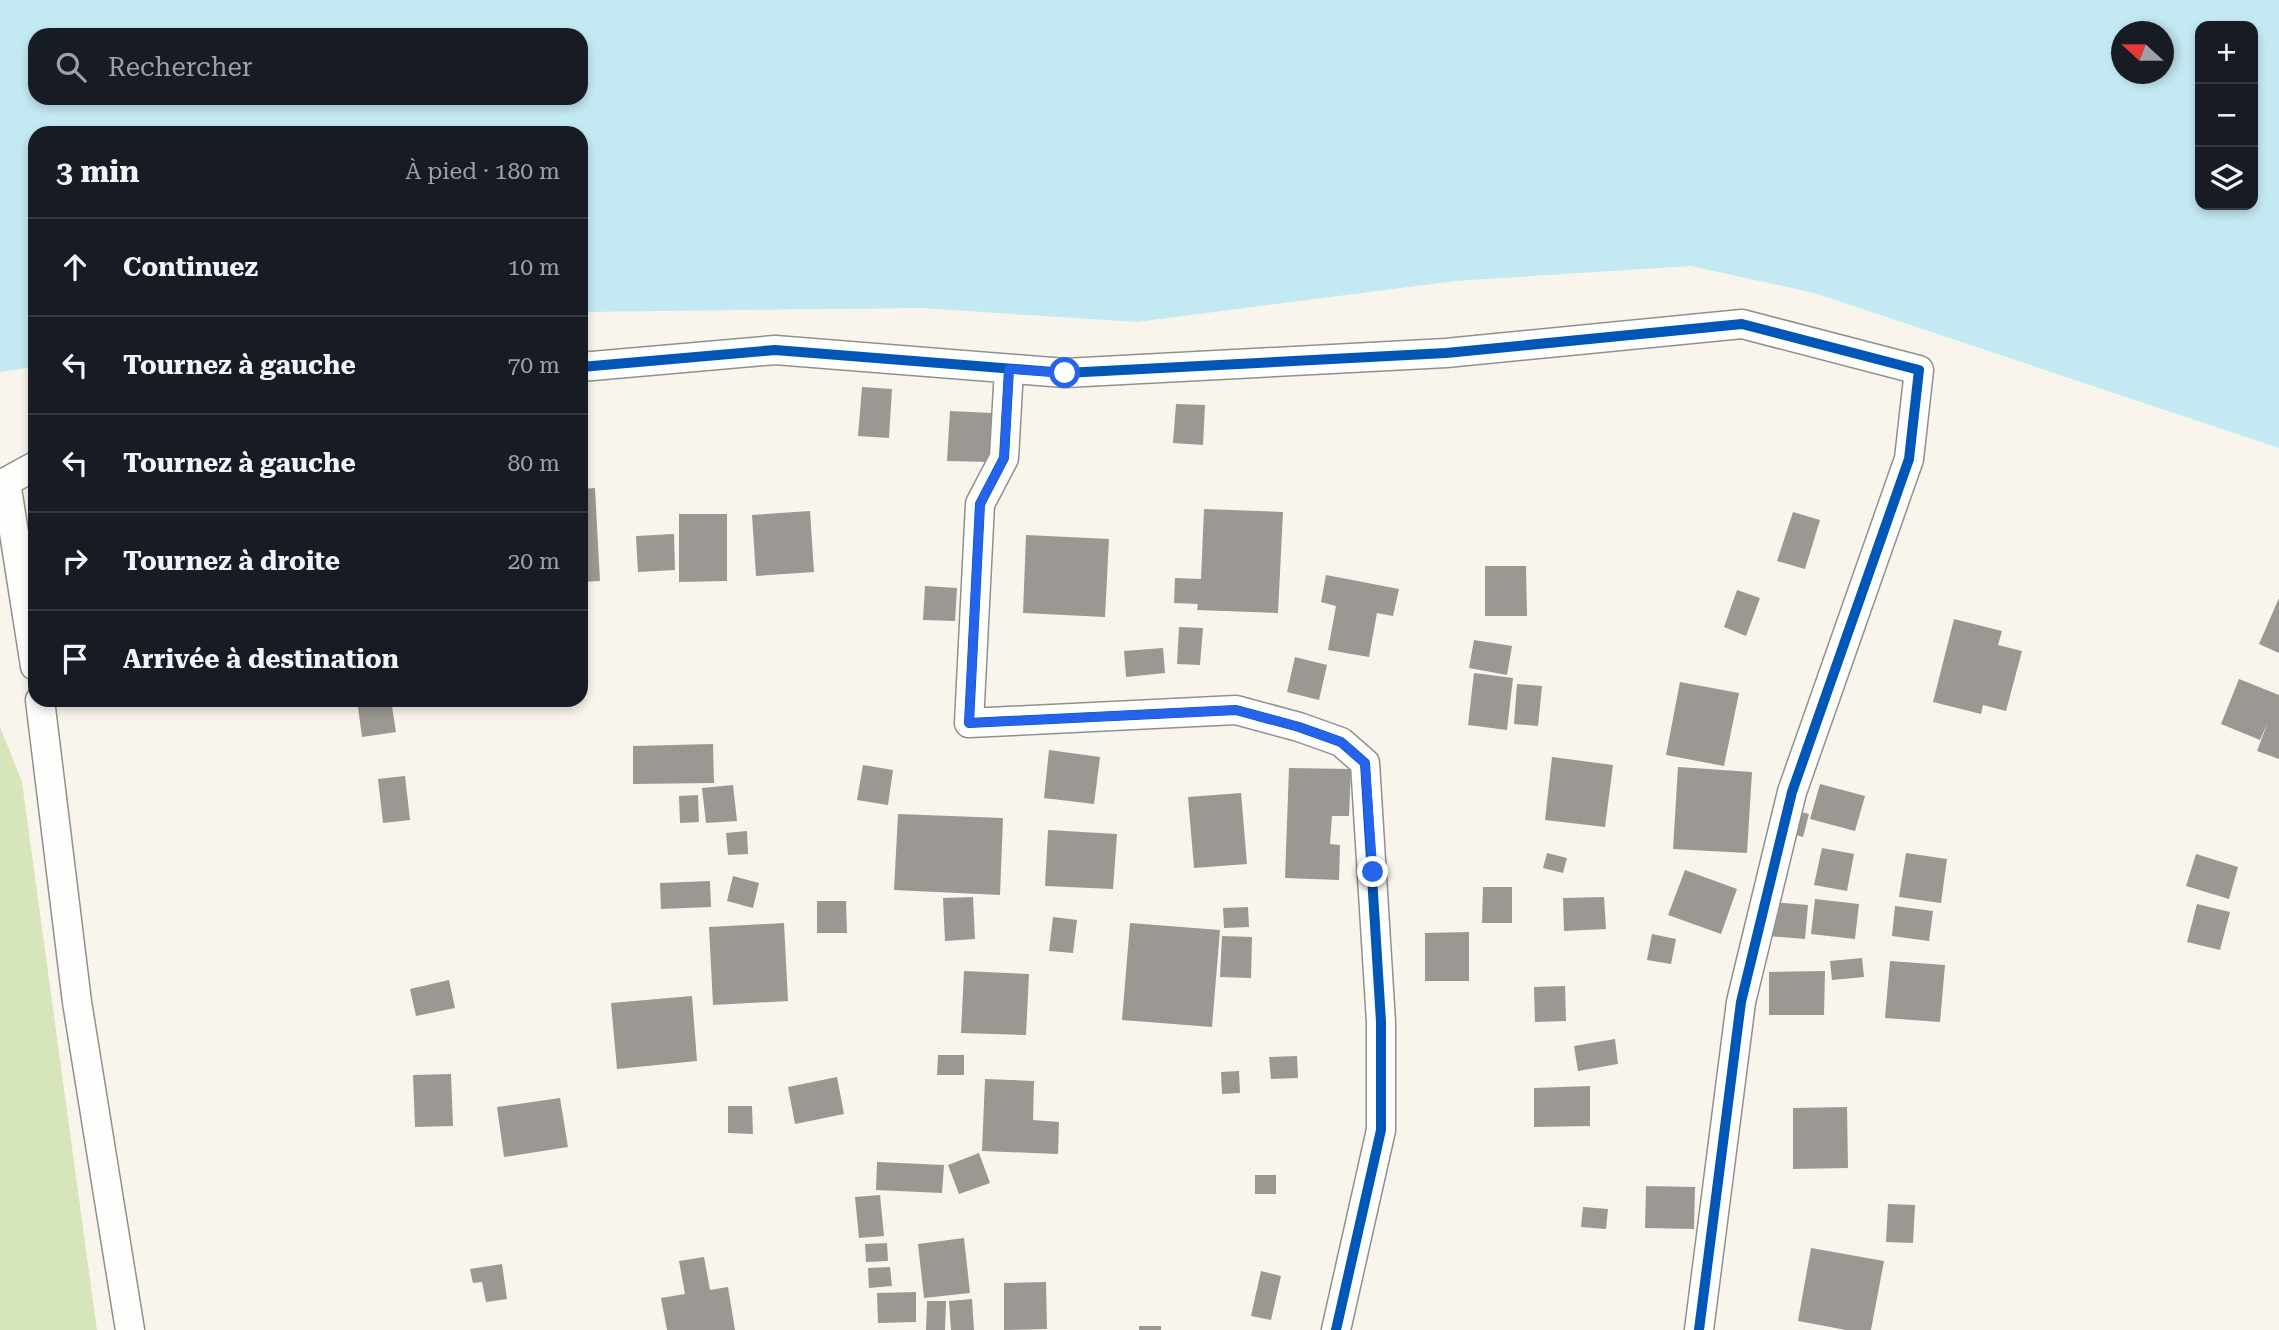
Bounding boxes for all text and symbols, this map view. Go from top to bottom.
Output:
north arrow [2111,21,2174,84]
map controls [2195,21,2258,210]
button: + [2195,21,2258,84]
search box [28,28,588,105]
icon: search [52,48,90,86]
text: Rechercher [108,52,252,82]
button: − [2195,84,2258,147]
button: layers [2195,147,2258,210]
text: 3 min [56,154,139,189]
text: À pied · 180 m [405,158,560,185]
icon: ahead [56,248,94,286]
text: Continuez [123,252,258,282]
text: 10 m [507,254,560,281]
icon: left [56,346,94,384]
text: Tournez à gauche [123,350,356,380]
text: 70 m [507,352,560,379]
route start [1049,357,1080,388]
icon: left [56,444,94,482]
text: Tournez à gauche [123,448,356,478]
text: 80 m [507,450,560,477]
icon: right [56,542,94,580]
text: Tournez à droite [123,546,340,576]
text: 20 m [507,548,560,575]
icon: arrive [56,640,94,678]
text: Arrivée à destination [123,644,399,674]
route end [1357,856,1388,887]

